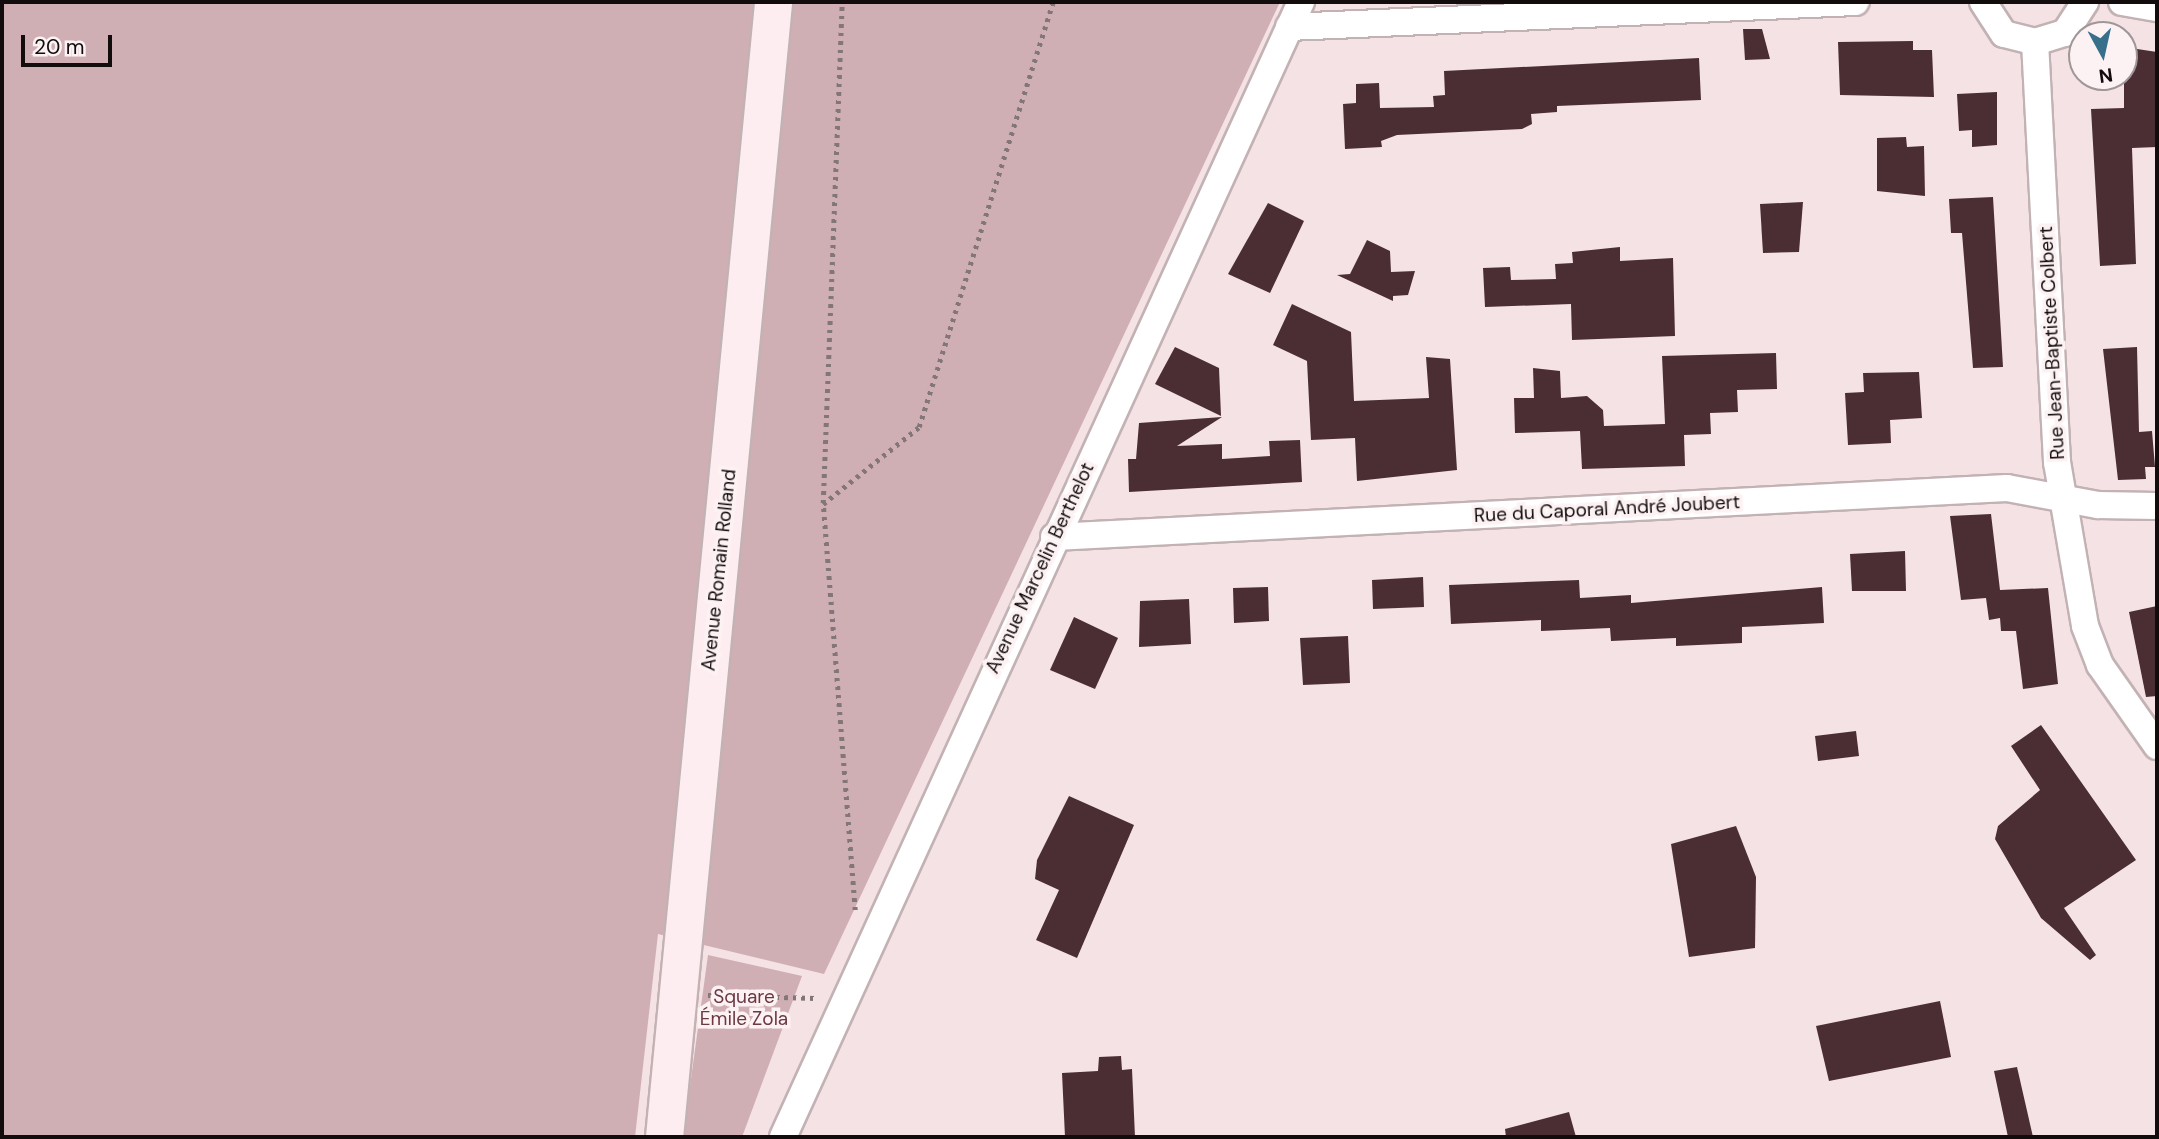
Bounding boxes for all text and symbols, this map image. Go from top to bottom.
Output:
scale bar [24,21,116,65]
north arrow [2068,21,2138,91]
text: 20 m [34,33,85,61]
text: N [2097,62,2114,89]
street label: Rue Jean-Baptiste Colbert [2035,226,2069,460]
street label: Avenue Marcelin Berthelot [981,459,1099,677]
street label: Avenue Romain Rolland [697,468,741,672]
street label: Rue du Caporal André Joubert [1473,491,1741,527]
park label: Square Émile Zola [700,986,788,1030]

